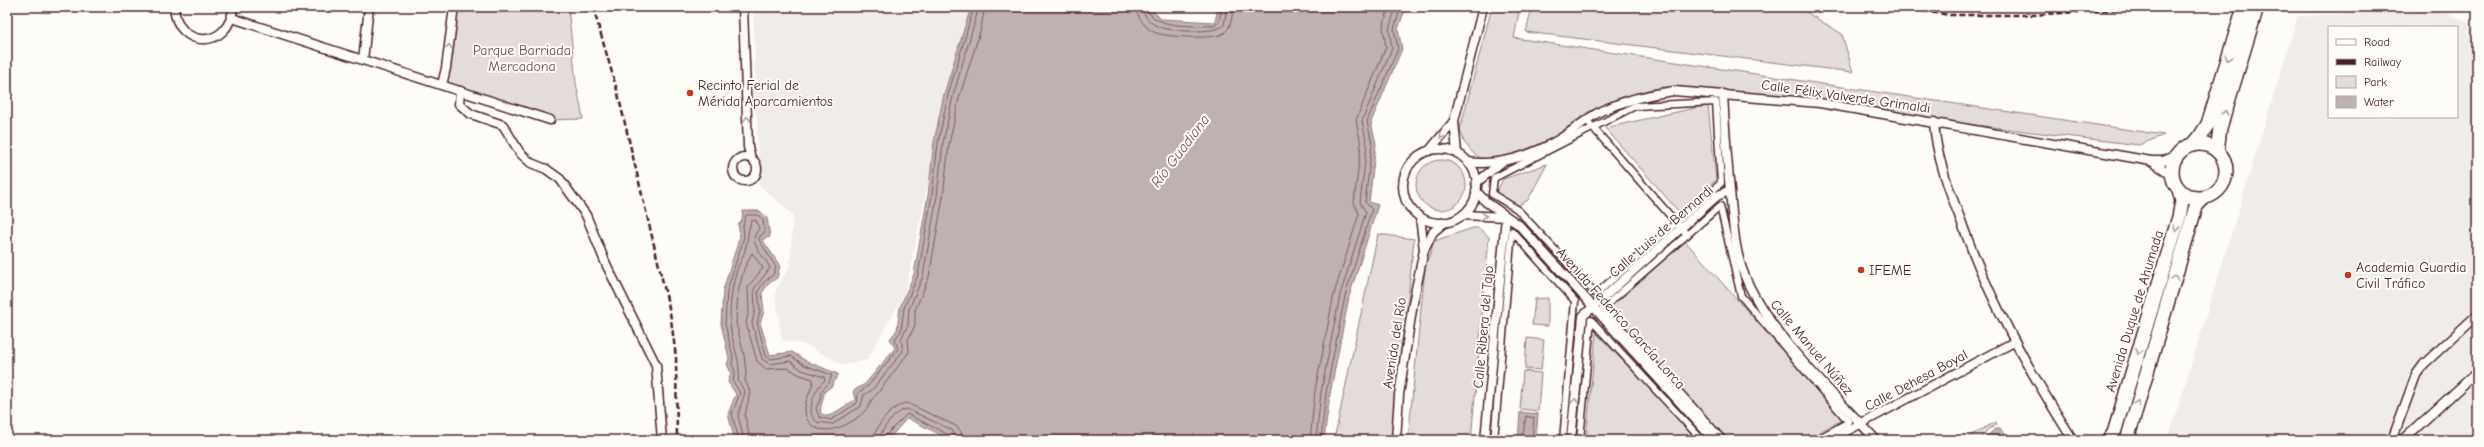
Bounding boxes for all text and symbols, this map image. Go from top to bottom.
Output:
legend [2328,26,2458,118]
text: Road [2364,35,2390,49]
park label: Parque Barriada Mercadona [473,42,571,75]
one-way arrow [444,44,453,50]
one-way arrow [2224,55,2233,62]
text: Railway [2364,55,2402,69]
text: Park [2364,75,2387,89]
street label: Calle Félix Valverde Grimaldi [1760,76,1932,117]
place label: Recinto Ferial de Mérida Aparcamientos [698,77,833,110]
marker: Recinto Ferial de Mérida Aparcamientos [685,88,695,98]
text: Water [2364,95,2394,109]
one-way arrow [2220,109,2229,116]
water label: Río Guadiana [1147,111,1213,191]
one-way arrow [743,116,751,122]
one-way arrow [1439,132,1446,139]
street label: Calle Luis de Bernardi [1606,182,1717,281]
one-way arrow [1481,211,1488,220]
one-way arrow [2172,224,2181,231]
street label: Avenida Duque de Ahumada [2102,228,2167,394]
street label: Avenida Federico García Lorca [1552,244,1689,393]
place label: Academia Guardia Civil Tráfico [2356,259,2467,292]
place label: IFEME [1869,262,1911,279]
street label: Calle Ribera del Tajo [1470,265,1497,389]
marker: IFEME [1856,265,1866,275]
marker: Academia Guardia Civil Tráfico [2343,270,2353,280]
one-way arrow [2170,275,2179,282]
street label: Avenida del Río [1379,296,1410,390]
street label: Calle Manuel Núñez [1767,296,1857,399]
street label: Calle Dehesa Boyal [1862,346,1971,415]
one-way arrow [2135,348,2143,355]
one-way arrow [1570,398,1579,404]
one-way arrow [2132,399,2141,406]

